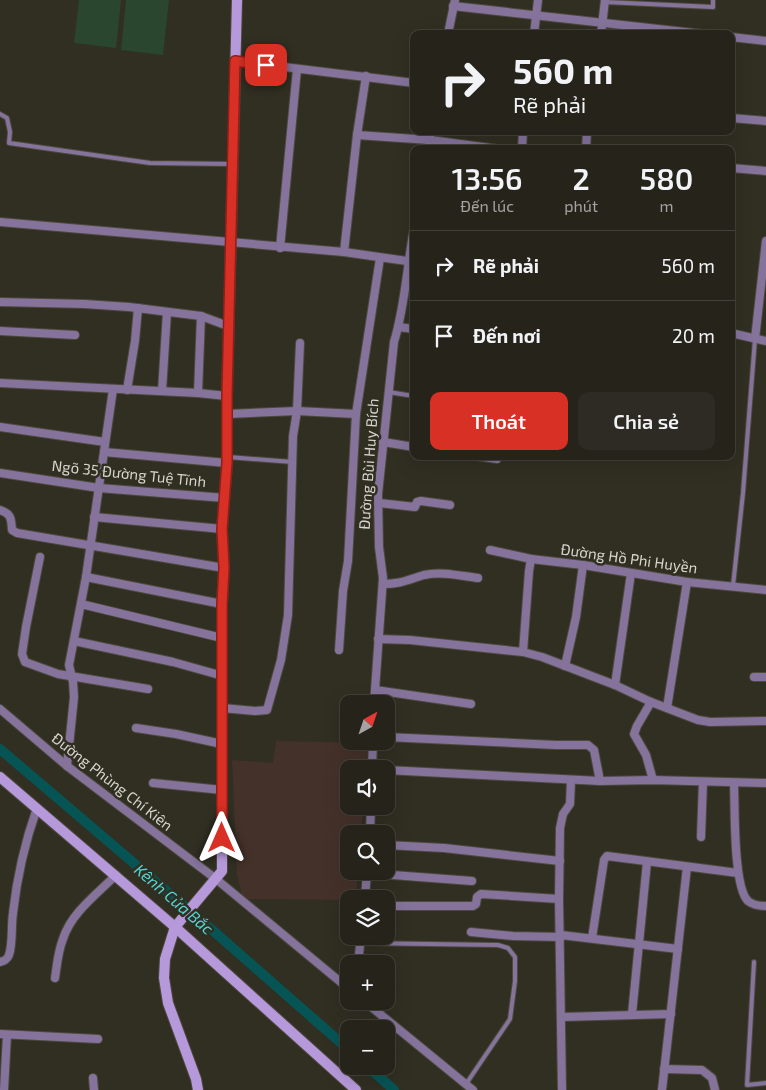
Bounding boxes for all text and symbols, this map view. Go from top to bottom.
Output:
pin [245,44,287,86]
text: 560 m [513,49,613,91]
icon: right [430,50,495,115]
icon: arrive [252,51,280,79]
text: Rẽ phải [513,91,586,117]
text: 13:56 [452,160,522,196]
text: 2 [573,160,590,196]
text: 580 [640,160,693,196]
text: Đến lúc [460,196,514,215]
text: phút [564,196,598,215]
text: m [659,196,674,215]
icon: right [430,252,458,280]
text: Rẽ phải [473,254,539,277]
text: 560 m [662,254,715,277]
icon: arrive [430,322,458,350]
text: Đến nơi [473,324,541,347]
text: 20 m [672,324,715,347]
button: Thoát [430,392,568,450]
button: Chia sẻ [578,392,715,450]
street label: Đường Bùi Huy Bích [354,398,382,530]
street label: Ngõ 35 Đường Tuệ Tĩnh [51,456,207,490]
street label: Đường Hồ Phi Huyền [560,540,699,577]
north arrow [340,695,395,750]
map controls [340,695,395,1075]
street label: Đường Phùng Chí Kiên [49,728,177,834]
button: sound [340,760,395,815]
position arrow [195,811,247,863]
button: search [340,825,395,880]
water label: Kênh Cửa Bắc [131,859,218,938]
button: layers [340,890,395,945]
button: + [340,955,395,1010]
button: − [340,1020,395,1075]

